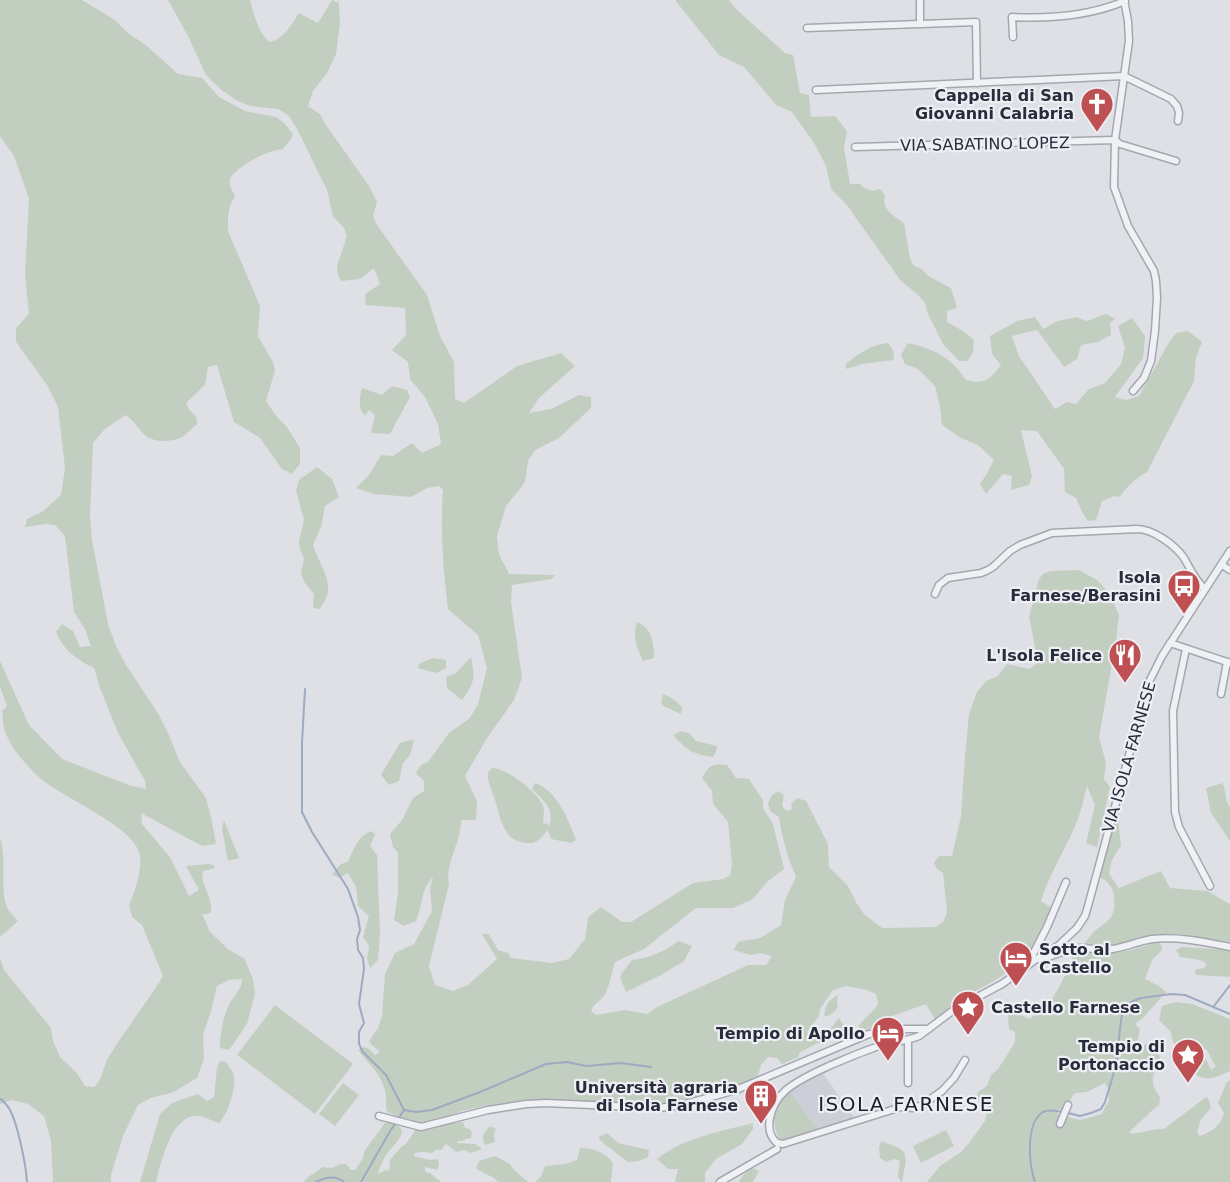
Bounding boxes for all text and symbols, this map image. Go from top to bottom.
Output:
place label: Cappella di San Giovanni Calabria [915,86,1074,123]
church icon: Cappella di San Giovanni Calabria [1079,86,1115,133]
street label: VIA SABATINO LOPEZ [900,133,1070,155]
place label: Isola Farnese/Berasini [1010,568,1161,605]
bus stop icon: Isola Farnese/Berasini [1166,568,1202,615]
restaurant icon: L'Isola Felice [1107,637,1143,684]
place label: L'Isola Felice [986,646,1102,665]
street label: VIA ISOLA FARNESE [1098,679,1160,835]
hotel icon: Sotto al Castello [998,940,1034,987]
place label: Sotto al Castello [1039,940,1112,977]
place icon: Castello Farnese [950,989,986,1036]
place label: Castello Farnese [991,998,1141,1017]
hotel icon: Tempio di Apollo [870,1015,906,1062]
place label: Tempio di Apollo [716,1024,865,1043]
place label: Tempio di Portonaccio [1058,1037,1165,1074]
place icon: Tempio di Portonaccio [1170,1037,1206,1084]
place label: Università agraria di Isola Farnese [575,1078,738,1115]
building icon: Università agraria di Isola Farnese [743,1078,779,1125]
district label: ISOLA FARNESE [818,1092,994,1116]

